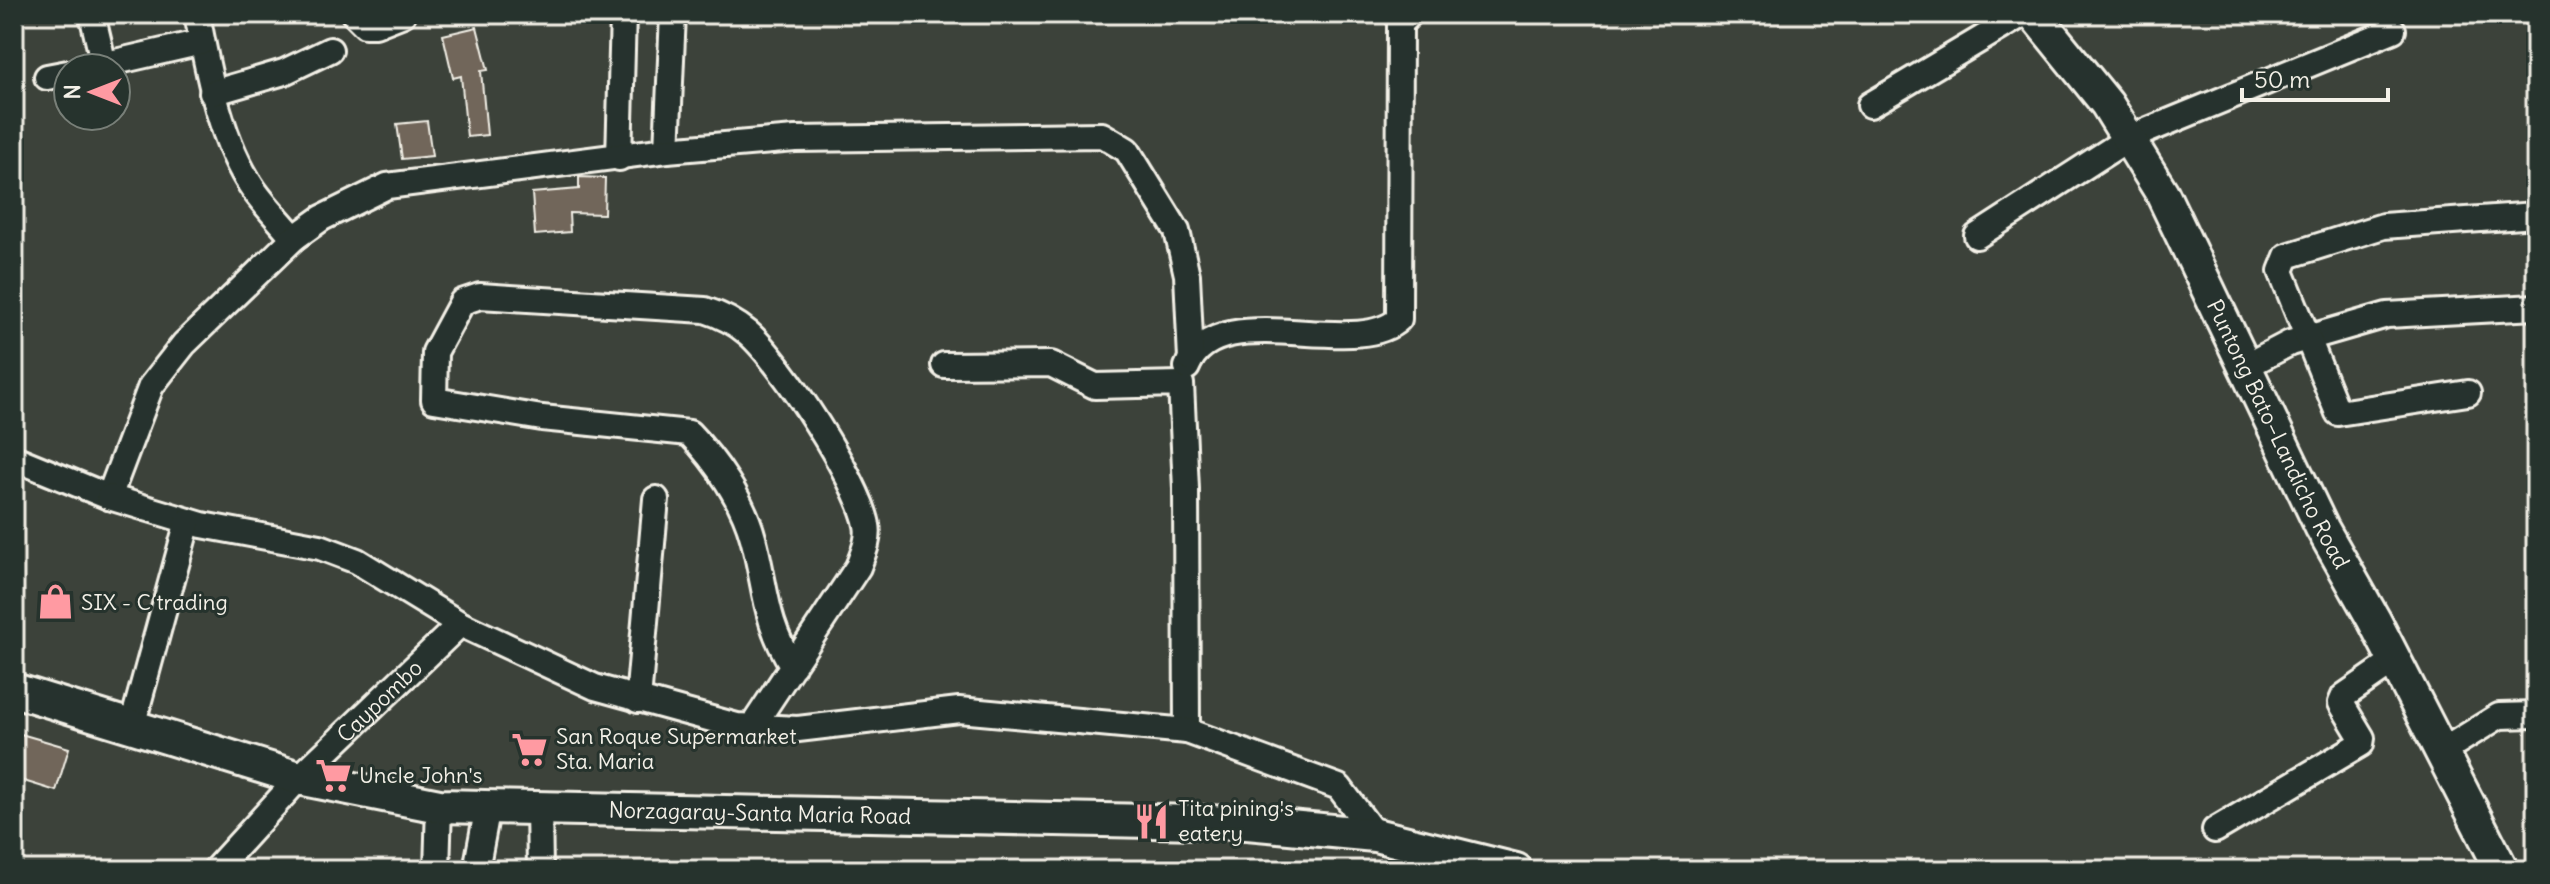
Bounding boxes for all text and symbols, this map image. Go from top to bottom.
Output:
north arrow [52,52,132,132]
scale bar [2242,52,2388,102]
text: 50 m [2254,64,2310,94]
text: N [58,84,86,100]
street label: Puntong Bato–Landicho Road [2201,295,2356,574]
shop icon: SIX - C trading [36,583,74,621]
place label: SIX - C trading [81,588,228,616]
street label: Caypombo [331,654,428,748]
place label: San Roque Supermarket Sta. Maria [556,722,797,775]
supermarket icon: San Roque Supermarket Sta. Maria [511,730,549,768]
supermarket icon: Uncle John's [314,756,352,794]
place label: Uncle John's [359,761,483,789]
place label: Tita pining's eatery [1178,794,1294,847]
street label: Norzagaray-Santa Maria Road [608,796,912,830]
restaurant icon: Tita pining's eatery [1133,802,1171,840]

